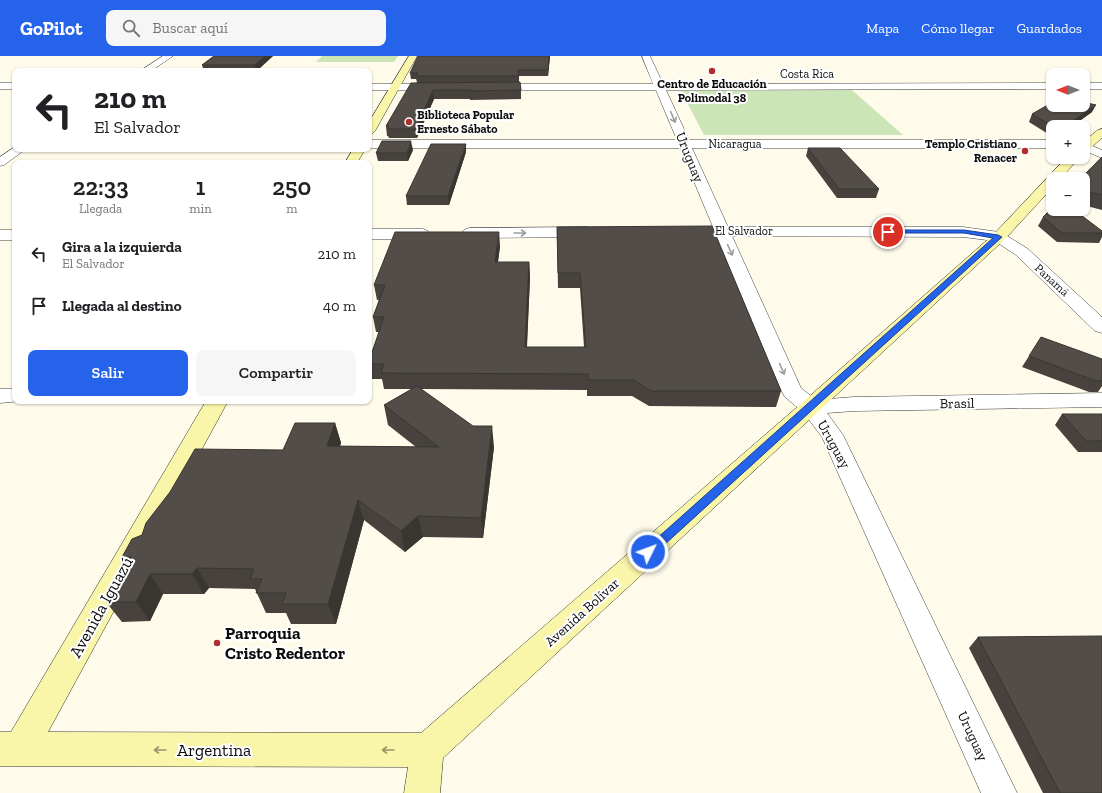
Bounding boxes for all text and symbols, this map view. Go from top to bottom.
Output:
search box [106,10,386,46]
text: GoPilot [20,17,82,40]
icon: search [120,17,142,39]
text: Buscar aquí [152,19,228,37]
text: Mapa [866,20,899,37]
text: Cómo llegar [921,20,994,37]
text: Guardados [1016,20,1082,37]
marker: Centro de Educación Polimodal 38 [707,66,717,76]
street label: Costa Rica [780,67,834,81]
north arrow [1046,68,1090,112]
map controls [1046,68,1090,216]
place label: Centro de Educación Polimodal 38 [657,77,767,105]
text: 210 m [94,82,166,115]
icon: left [28,84,80,136]
place label: Biblioteca Popular Ernesto Sábato [417,108,515,136]
one-way arrow [670,111,677,123]
text: El Salvador [94,116,181,138]
marker: Biblioteca Popular Ernesto Sábato [404,117,414,127]
button: + [1046,120,1090,164]
street label: Uruguay [672,130,708,186]
street label: Nicaragua [708,137,762,151]
place label: Templo Cristiano Renacer [925,137,1018,165]
marker: Templo Cristiano Renacer [1020,146,1030,156]
text: 22:33 [73,172,129,201]
text: 1 [196,172,205,201]
text: 250 [272,172,311,201]
button: − [1046,172,1090,216]
text: Llegada [79,201,122,216]
text: min [189,201,212,216]
text: m [286,201,297,216]
pin [871,215,905,249]
icon: arrive [877,221,899,243]
street label: El Salvador [715,224,773,238]
one-way arrow [513,229,526,237]
text: Gira a la izquierda [62,238,182,256]
icon: left [28,243,50,265]
one-way arrow [726,243,734,255]
text: 210 m [318,245,356,263]
text: El Salvador [62,256,125,271]
street label: Panamá [1032,261,1072,299]
icon: arrive [28,295,50,317]
text: Llegada al destino [62,297,182,315]
text: 40 m [323,297,356,315]
button: Salir [28,350,188,396]
button: Compartir [196,350,356,396]
one-way arrow [779,362,786,374]
street label: Brasil [939,395,975,412]
street label: Uruguay [813,417,854,472]
position arrow [627,531,669,573]
street label: Avenida Iguazú [65,553,137,661]
street label: Avenida Bolívar [542,574,623,650]
place label: Parroquia Cristo Redentor [225,623,346,663]
marker: Parroquia Cristo Redentor [212,638,222,648]
street label: Uruguay [954,709,992,764]
street label: Argentina [177,740,251,760]
one-way arrow [154,746,167,754]
one-way arrow [382,746,395,754]

